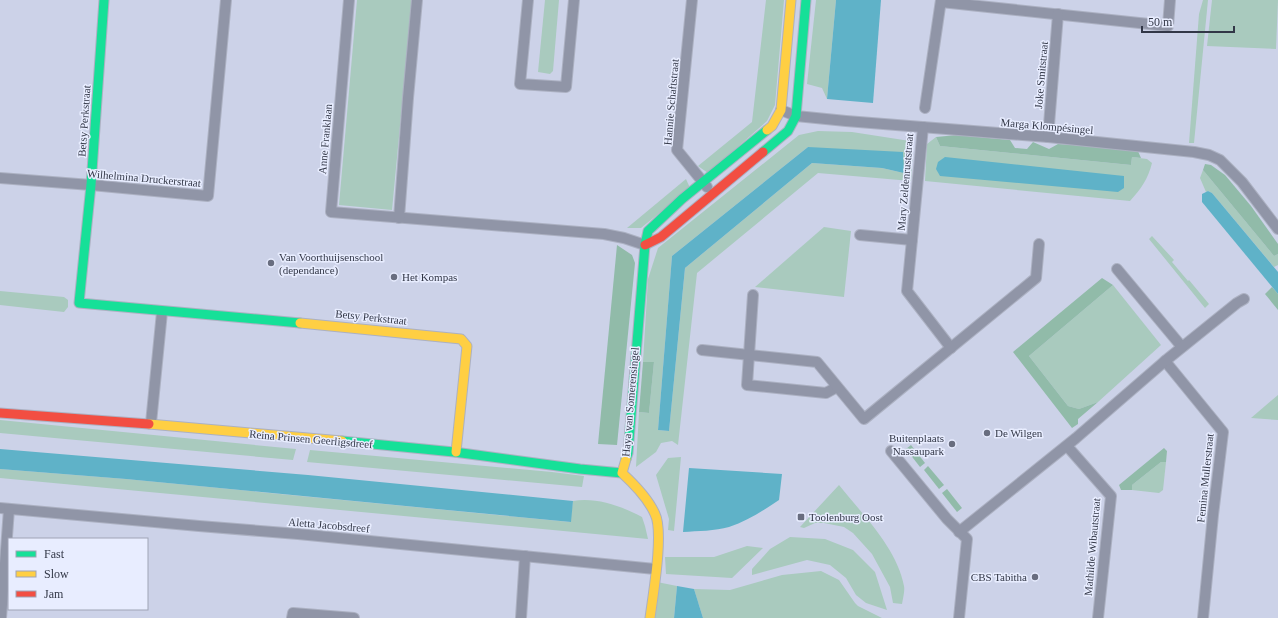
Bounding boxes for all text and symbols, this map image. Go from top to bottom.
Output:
scale bar [1142,8,1234,34]
text: 50 m [1148,15,1173,29]
street label: Joke Smitstraat [1032,41,1050,109]
street label: Hannie Schaftstraat [661,58,681,146]
street label: Betsy Perkstraat [76,85,92,157]
street label: Anne Franklaan [316,103,334,175]
street label: Marga Klompésingel [1000,116,1094,136]
street label: Mary Zeldenruststraat [895,133,915,231]
street label: Wilhelmina Druckerstraat [87,167,201,189]
place label: Van Voorthuijsenschool (dependance) [279,251,383,277]
marker: Van Voorthuijsenschool (dependance) [266,258,276,268]
place label: Het Kompas [402,271,457,283]
marker: Het Kompas [389,272,399,282]
street label: Betsy Perkstraat [335,307,407,327]
street label: Haya van Somerensingel [619,347,641,457]
place label: De Wilgen [995,427,1043,439]
street label: Reina Prinsen Geerligsdreef [249,428,374,450]
marker: De Wilgen [982,428,992,438]
place label: Buitenplaats Nassaupark [889,432,944,457]
street label: Femina Mullerstraat [1194,433,1216,523]
marker: Buitenplaats Nassaupark [947,439,957,449]
street label: Mathilde Wibautstraat [1082,498,1102,596]
place label: Toolenburg Oost [809,511,883,523]
marker: Toolenburg Oost [796,512,806,522]
street label: Aletta Jacobsdreef [288,515,370,535]
legend [8,538,148,610]
text: Fast [44,547,65,561]
text: Slow [44,567,69,581]
place label: CBS Tabitha [971,571,1027,583]
marker: CBS Tabitha [1030,572,1040,582]
text: Jam [44,587,64,601]

